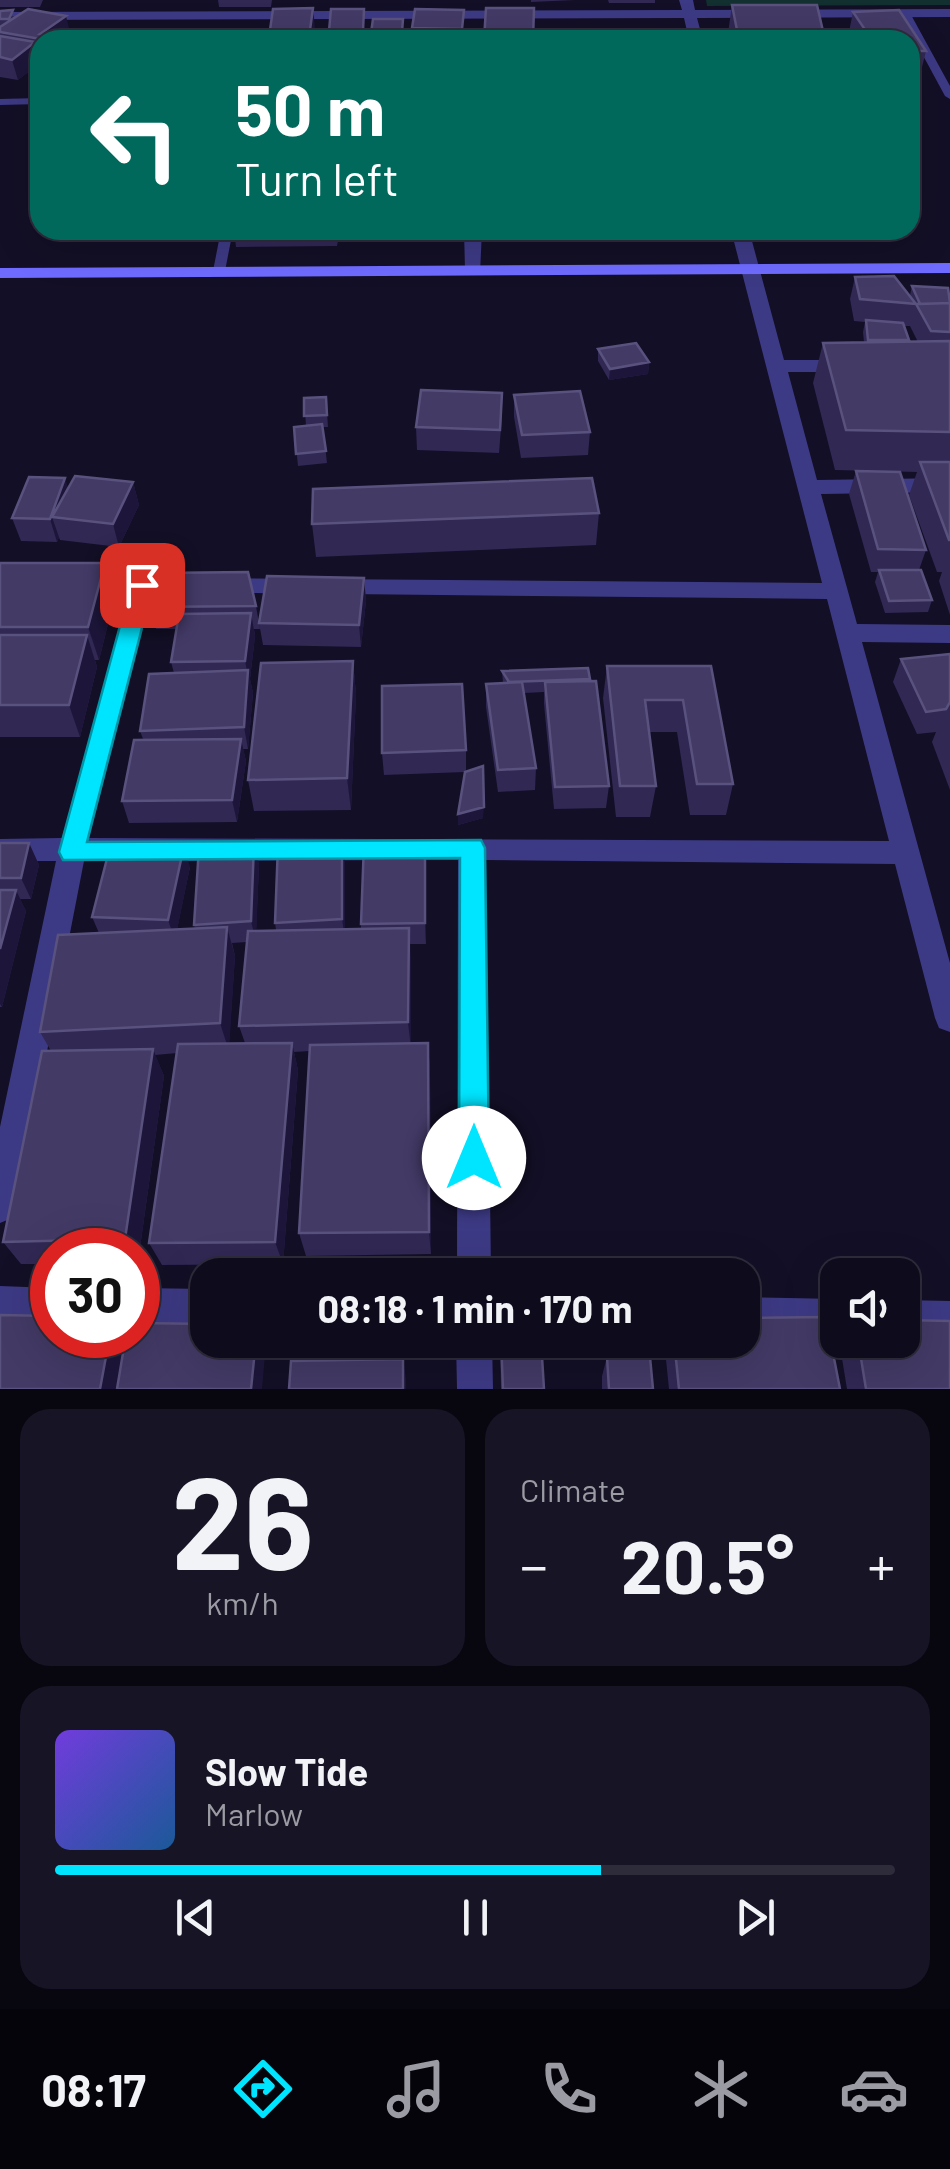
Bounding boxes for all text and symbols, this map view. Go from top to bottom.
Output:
text: 50 m [235,66,385,150]
icon: left [70,70,200,200]
text: Turn left [235,151,399,205]
pin [100,543,185,628]
icon: arrive [115,558,170,613]
position arrow [422,1106,526,1210]
speed limit sign: 30 [30,1228,160,1358]
map controls [820,1258,920,1358]
button: sound [820,1258,920,1358]
text: 08:18 · 1 min · 170 m [318,1285,632,1331]
text: 26 [171,1440,314,1596]
text: Climate [520,1470,626,1508]
text: 20.5° [621,1519,794,1609]
text: − [520,1531,548,1597]
text: + [867,1531,895,1597]
text: km/h [206,1583,279,1621]
text: Slow Tide [205,1748,368,1794]
text: Marlow [205,1794,303,1832]
icon: previous [168,1890,223,1945]
icon: pause [448,1890,503,1945]
icon: next [728,1890,783,1945]
icon: directions [228,2054,298,2124]
icon: music [381,2054,451,2124]
icon: phone [534,2054,604,2124]
icon: climate [686,2054,756,2124]
icon: car [839,2054,909,2124]
text: 08:17 [41,2062,146,2116]

